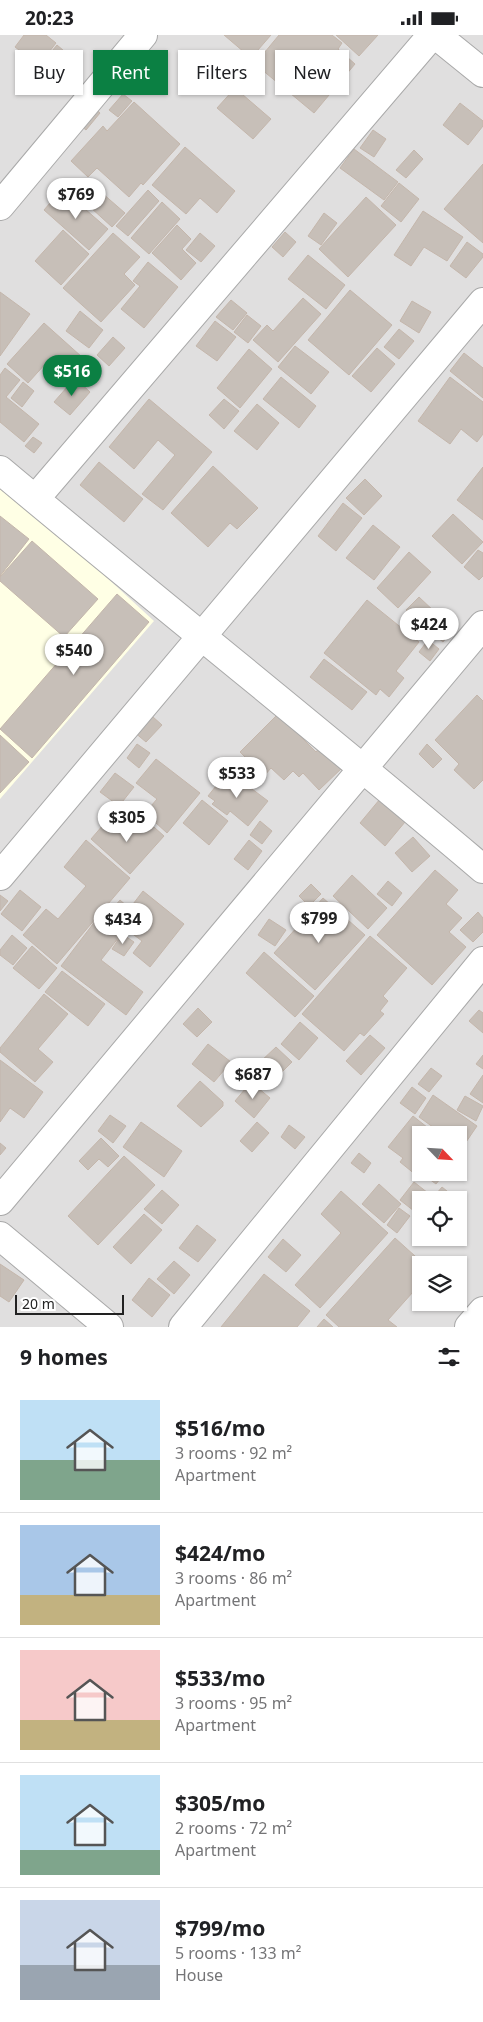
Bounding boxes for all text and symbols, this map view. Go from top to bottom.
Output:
text: 20:23 [25,5,74,31]
chip: Buy [15,50,83,95]
chip: Rent [93,50,168,95]
chip: Filters [178,50,265,95]
chip: New [275,50,349,95]
pin: $769 [46,177,106,220]
text: $769 [58,183,94,205]
pin: $516 [42,355,102,397]
text: $516 [54,360,90,382]
pin: $424 [399,607,459,650]
text: $424 [411,613,447,635]
pin: $540 [44,633,104,676]
text: $540 [56,639,92,661]
pin: $533 [207,757,267,799]
text: $533 [219,762,255,784]
pin: $305 [97,801,157,843]
text: $305 [109,806,145,828]
pin: $799 [289,901,349,944]
pin: $434 [93,903,153,945]
text: $799 [301,907,337,929]
text: $434 [105,908,141,930]
pin: $687 [223,1057,283,1100]
text: $687 [235,1063,271,1085]
north arrow [412,1126,468,1181]
map controls [412,1126,467,1311]
button: locate [412,1191,467,1246]
button: layers [412,1256,467,1311]
scale bar [15,1292,124,1315]
text: 20 m [22,1294,55,1313]
text: 9 homes [20,1343,108,1371]
icon: filters [435,1343,463,1371]
text: $516/mo [175,1414,265,1442]
icon: home [60,1420,120,1480]
text: 3 rooms · 92 m² [175,1442,292,1464]
text: Apartment [175,1464,256,1486]
text: $424/mo [175,1539,265,1567]
icon: home [60,1545,120,1605]
text: 3 rooms · 86 m² [175,1567,292,1589]
text: Apartment [175,1589,256,1611]
text: $533/mo [175,1664,265,1692]
icon: home [60,1670,120,1730]
text: 3 rooms · 95 m² [175,1692,292,1714]
text: Apartment [175,1714,256,1736]
text: $305/mo [175,1789,265,1817]
icon: home [60,1795,120,1855]
text: 2 rooms · 72 m² [175,1817,292,1839]
text: Apartment [175,1839,256,1861]
text: $799/mo [175,1914,265,1942]
icon: home [60,1920,120,1980]
text: 5 rooms · 133 m² [175,1942,301,1964]
text: House [175,1964,223,1986]

